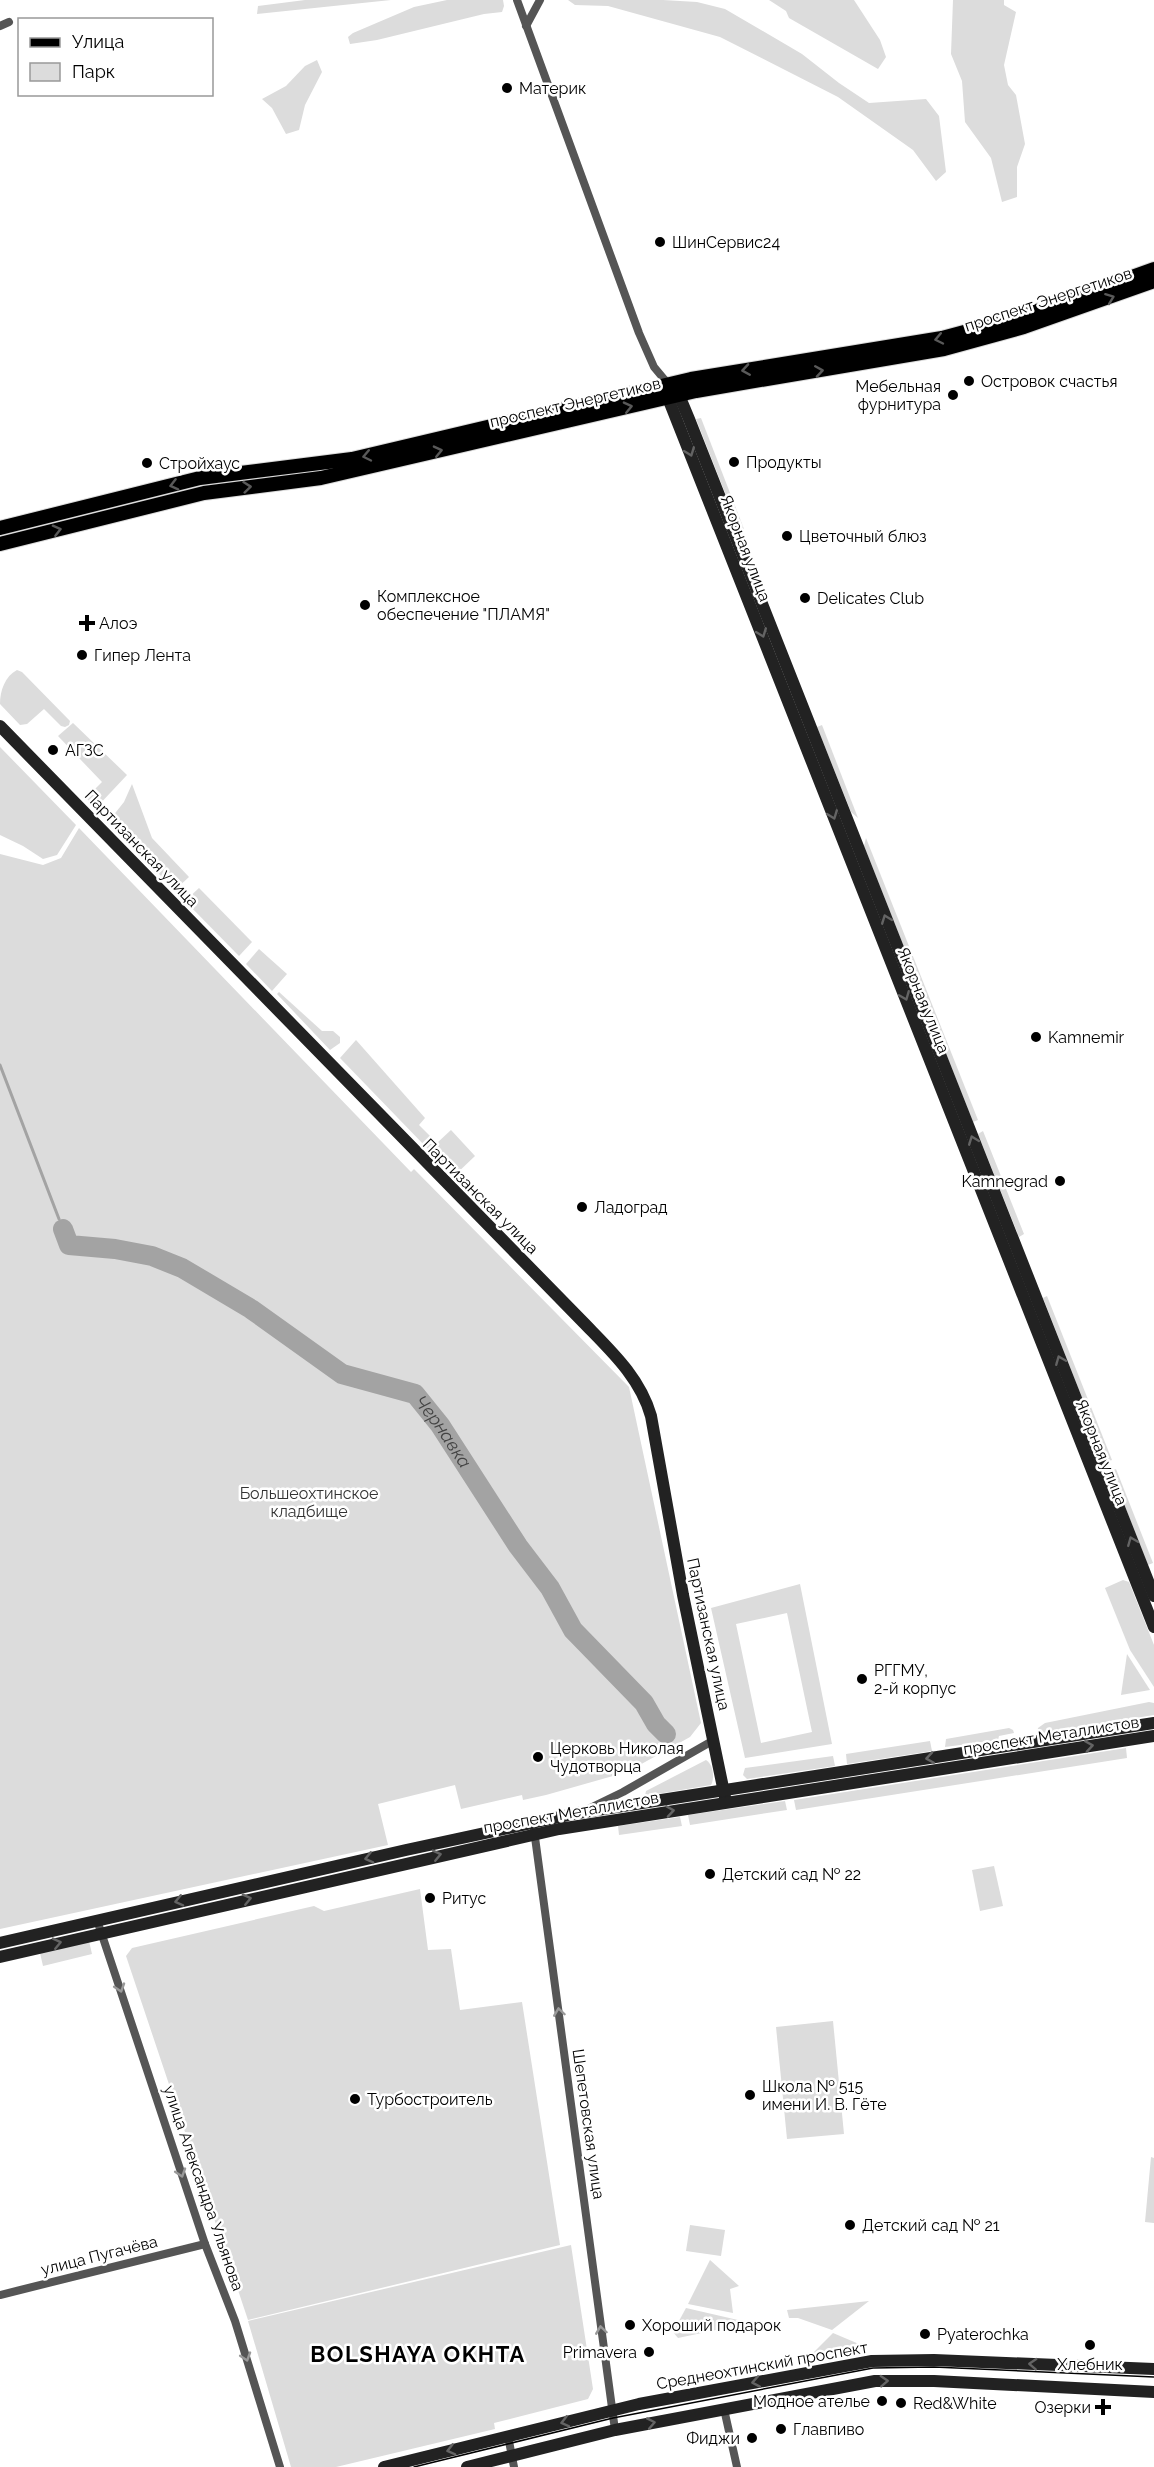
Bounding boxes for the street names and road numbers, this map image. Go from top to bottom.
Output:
street label: проспект Энергетиков [962,263,1134,336]
street label: проспект Энергетиков [488,374,662,431]
street label: Якорная улица [716,492,775,604]
street label: Партизанская улица [81,786,203,911]
street label: Якорная улица [894,944,953,1056]
street label: Партизанская улица [419,1135,542,1258]
street label: Якорная улица [1072,1396,1131,1508]
street label: Партизанская улица [683,1556,734,1712]
street label: проспект Металлистов [962,1712,1140,1759]
street label: проспект Металлистов [482,1788,660,1837]
street label: Шепетовская улица [569,2048,608,2201]
street label: улица Александра Ульянова [159,2083,248,2293]
street label: улица Пугачёва [39,2232,159,2279]
street label: Среднеохтинский проспект [655,2337,870,2393]

